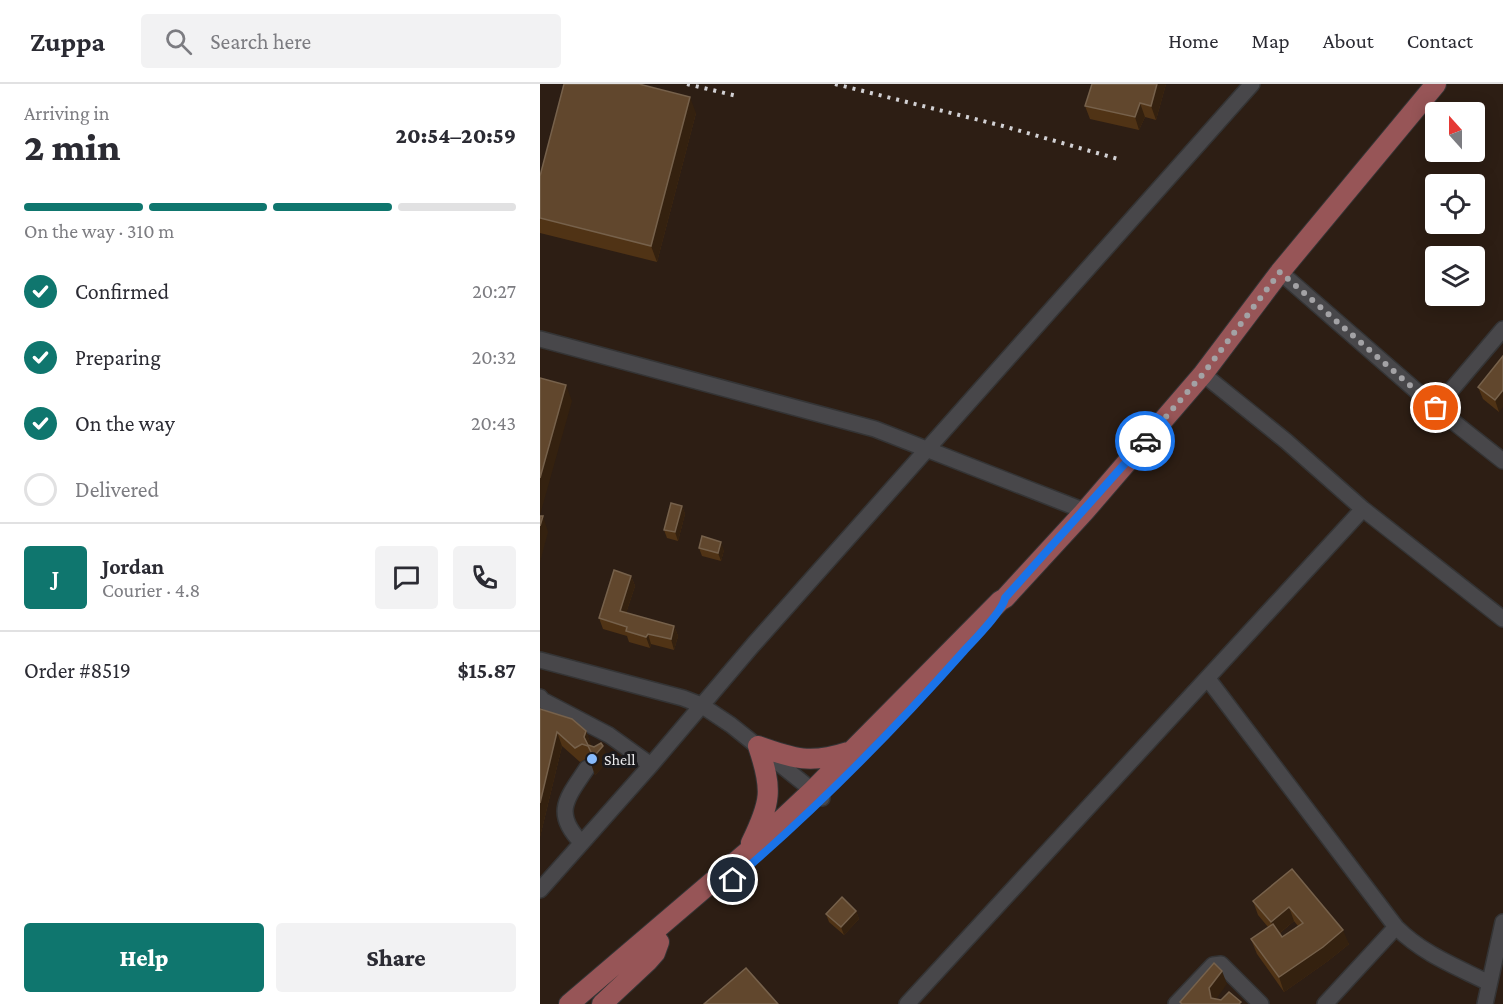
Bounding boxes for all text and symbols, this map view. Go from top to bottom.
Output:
search box [141,14,561,68]
icon: search [162,25,195,58]
text: Zuppa [30,26,105,57]
text: Search here [210,29,311,54]
text: Home [1168,29,1218,53]
text: Map [1251,29,1290,53]
text: About [1323,29,1374,53]
text: Contact [1407,29,1473,53]
text: Arriving in [24,102,109,124]
north arrow [1425,102,1485,162]
map controls [1425,102,1485,306]
text: 20:54–20:59 [395,123,516,148]
text: 2 min [24,125,120,168]
button: locate [1425,174,1485,234]
text: On the way · 310 m [24,220,174,242]
button: layers [1425,246,1485,306]
icon: check [24,275,57,308]
text: Confirmed [75,279,169,304]
text: 20:27 [472,280,516,302]
icon: check [24,341,57,374]
text: Preparing [75,345,161,370]
text: 20:32 [472,346,516,368]
pin [1410,382,1461,433]
icon: bag [1419,391,1452,424]
icon: check [24,407,57,440]
text: On the way [75,411,175,436]
courier [1115,411,1175,471]
text: 20:43 [471,412,516,434]
icon: car [1129,425,1162,458]
text: Delivered [75,477,159,502]
button: chat [375,546,438,609]
button: phone [453,546,516,609]
text: Jordan [102,554,164,579]
text: J [52,565,59,590]
text: Courier · 4.8 [102,579,200,601]
text: Order #8519 [24,658,131,683]
text: $15.87 [457,658,516,683]
place label: Shell [604,751,636,768]
marker: Shell [585,752,599,766]
pin [707,854,758,905]
icon: home [716,863,749,896]
button: Help [24,923,264,992]
button: Share [276,923,516,992]

